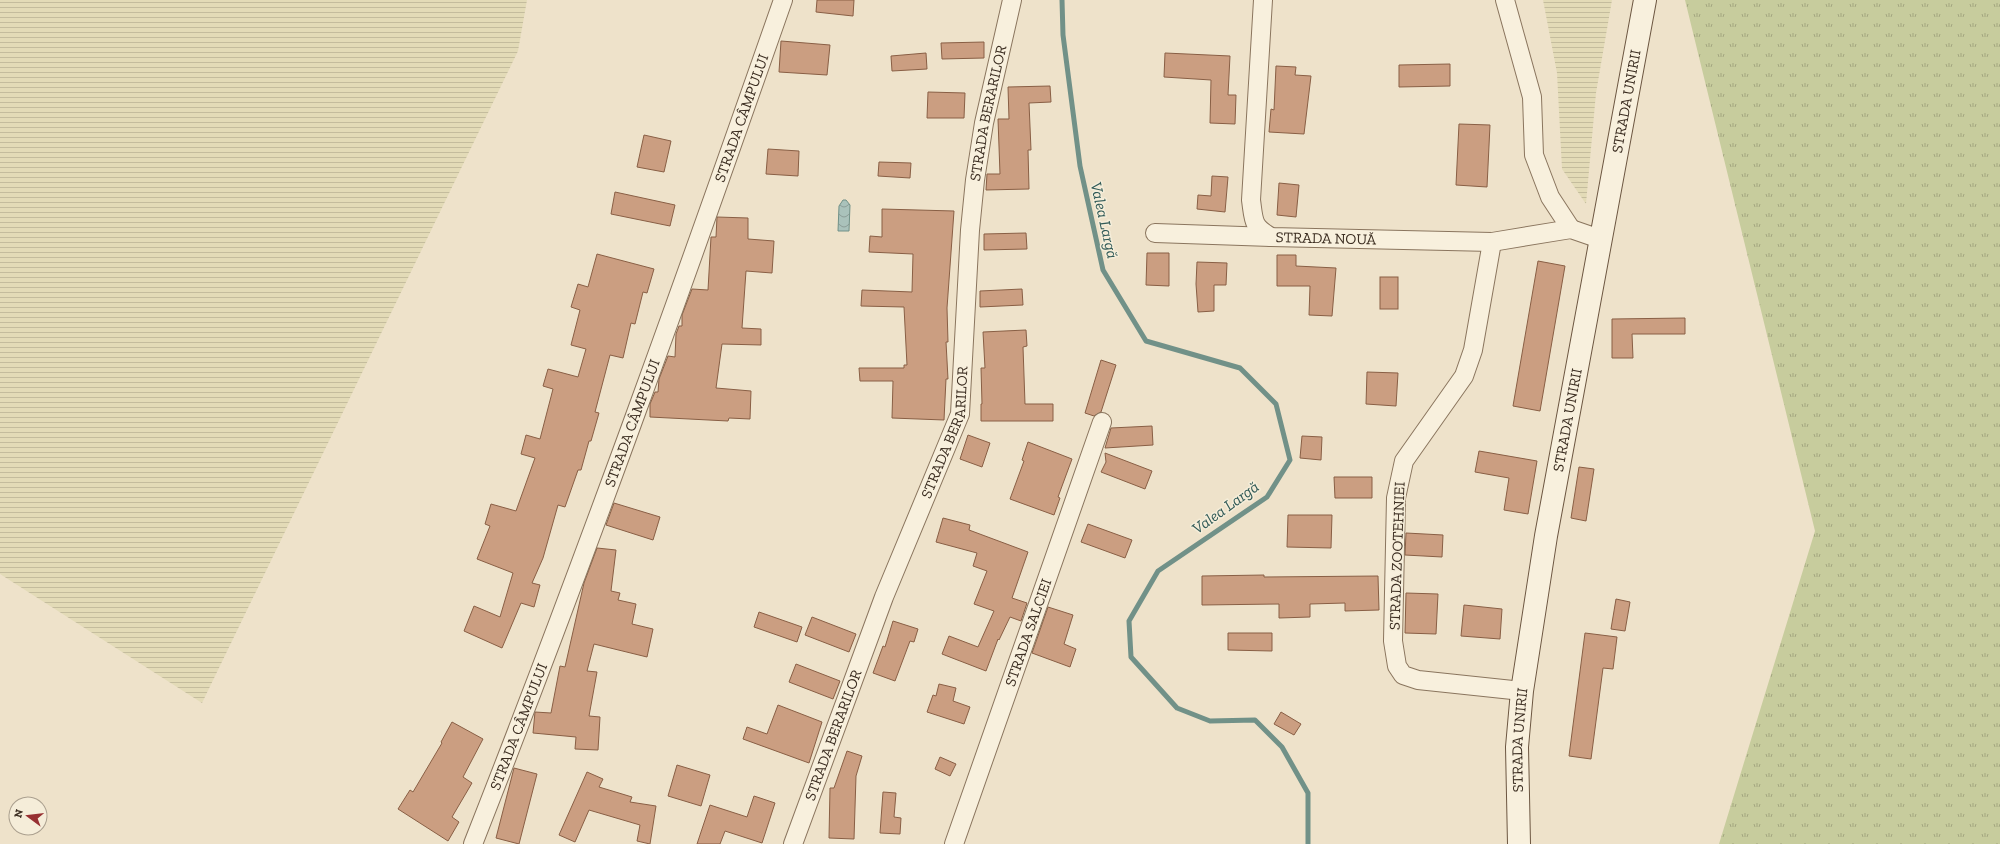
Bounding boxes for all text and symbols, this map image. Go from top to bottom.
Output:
street label: STRADA BERARILOR [966,43,1011,182]
street label: STRADA UNIRII [1608,48,1645,155]
street label: STRADA CÂMPULUI [711,51,772,185]
water label: Valea Largă [1086,180,1123,260]
street label: STRADA NOUĂ [1275,228,1377,248]
street label: STRADA CÂMPULUI [601,357,664,489]
street label: STRADA BERARILOR [917,365,972,501]
street label: STRADA UNIRII [1549,367,1586,473]
water label: Valea Largă [1188,477,1262,538]
street label: STRADA ZOOTEHNIEI [1385,481,1409,630]
street label: STRADA SALCIEI [1001,576,1055,689]
street label: STRADA CÂMPULUI [486,660,551,793]
street label: STRADA BERARILOR [801,666,866,803]
street label: STRADA UNIRII [1508,686,1531,793]
north arrow [8,796,48,836]
text: N [11,807,26,819]

